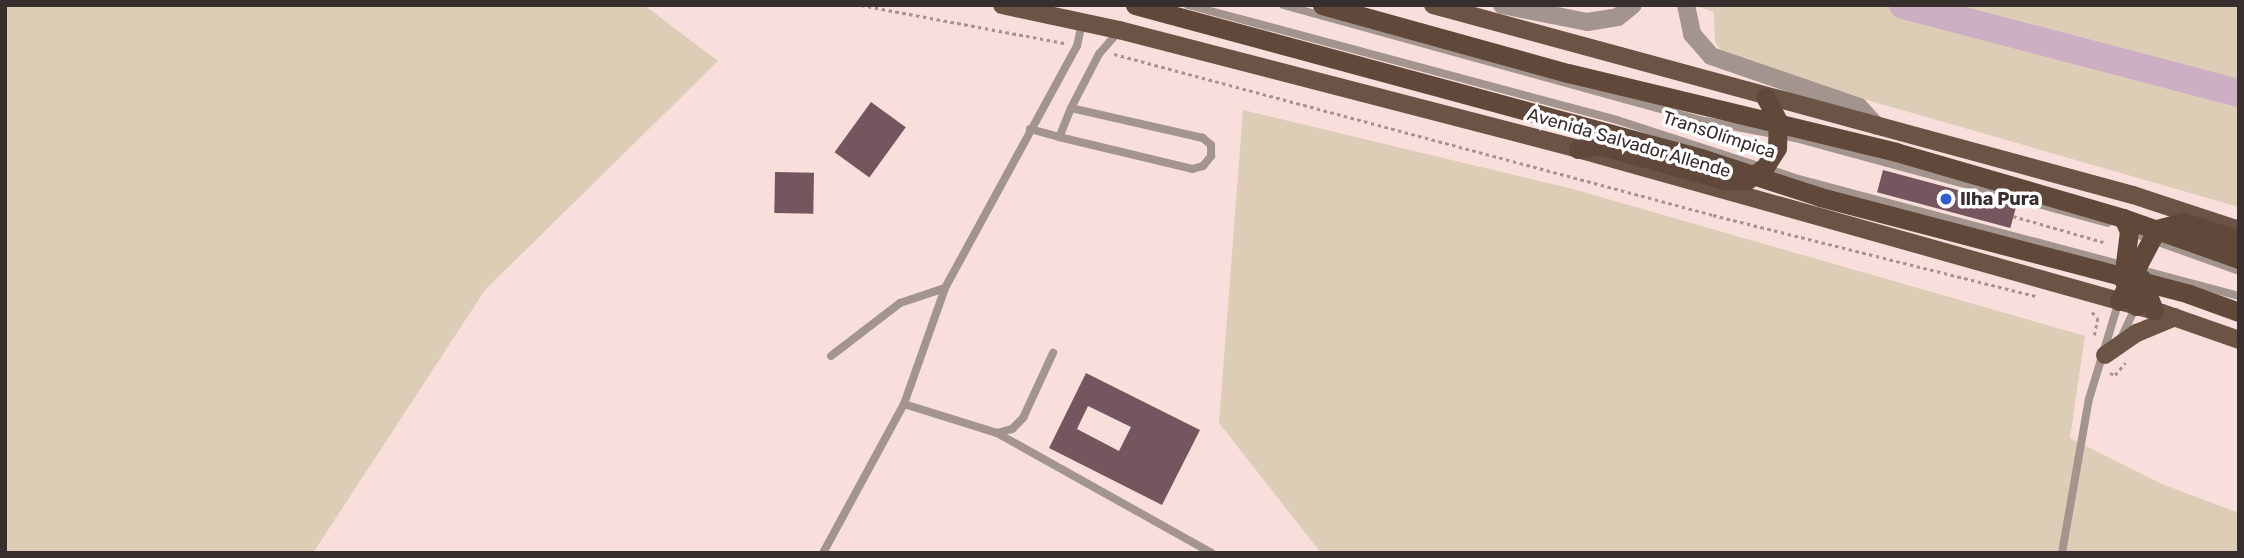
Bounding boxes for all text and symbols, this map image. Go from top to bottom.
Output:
street label: Avenida Salvador Allende [1524,103,1734,183]
street label: TransOlímpica [1660,107,1778,163]
place label: Ilha Pura [1960,188,2039,210]
marker: Ilha Pura [1938,191,1954,207]

